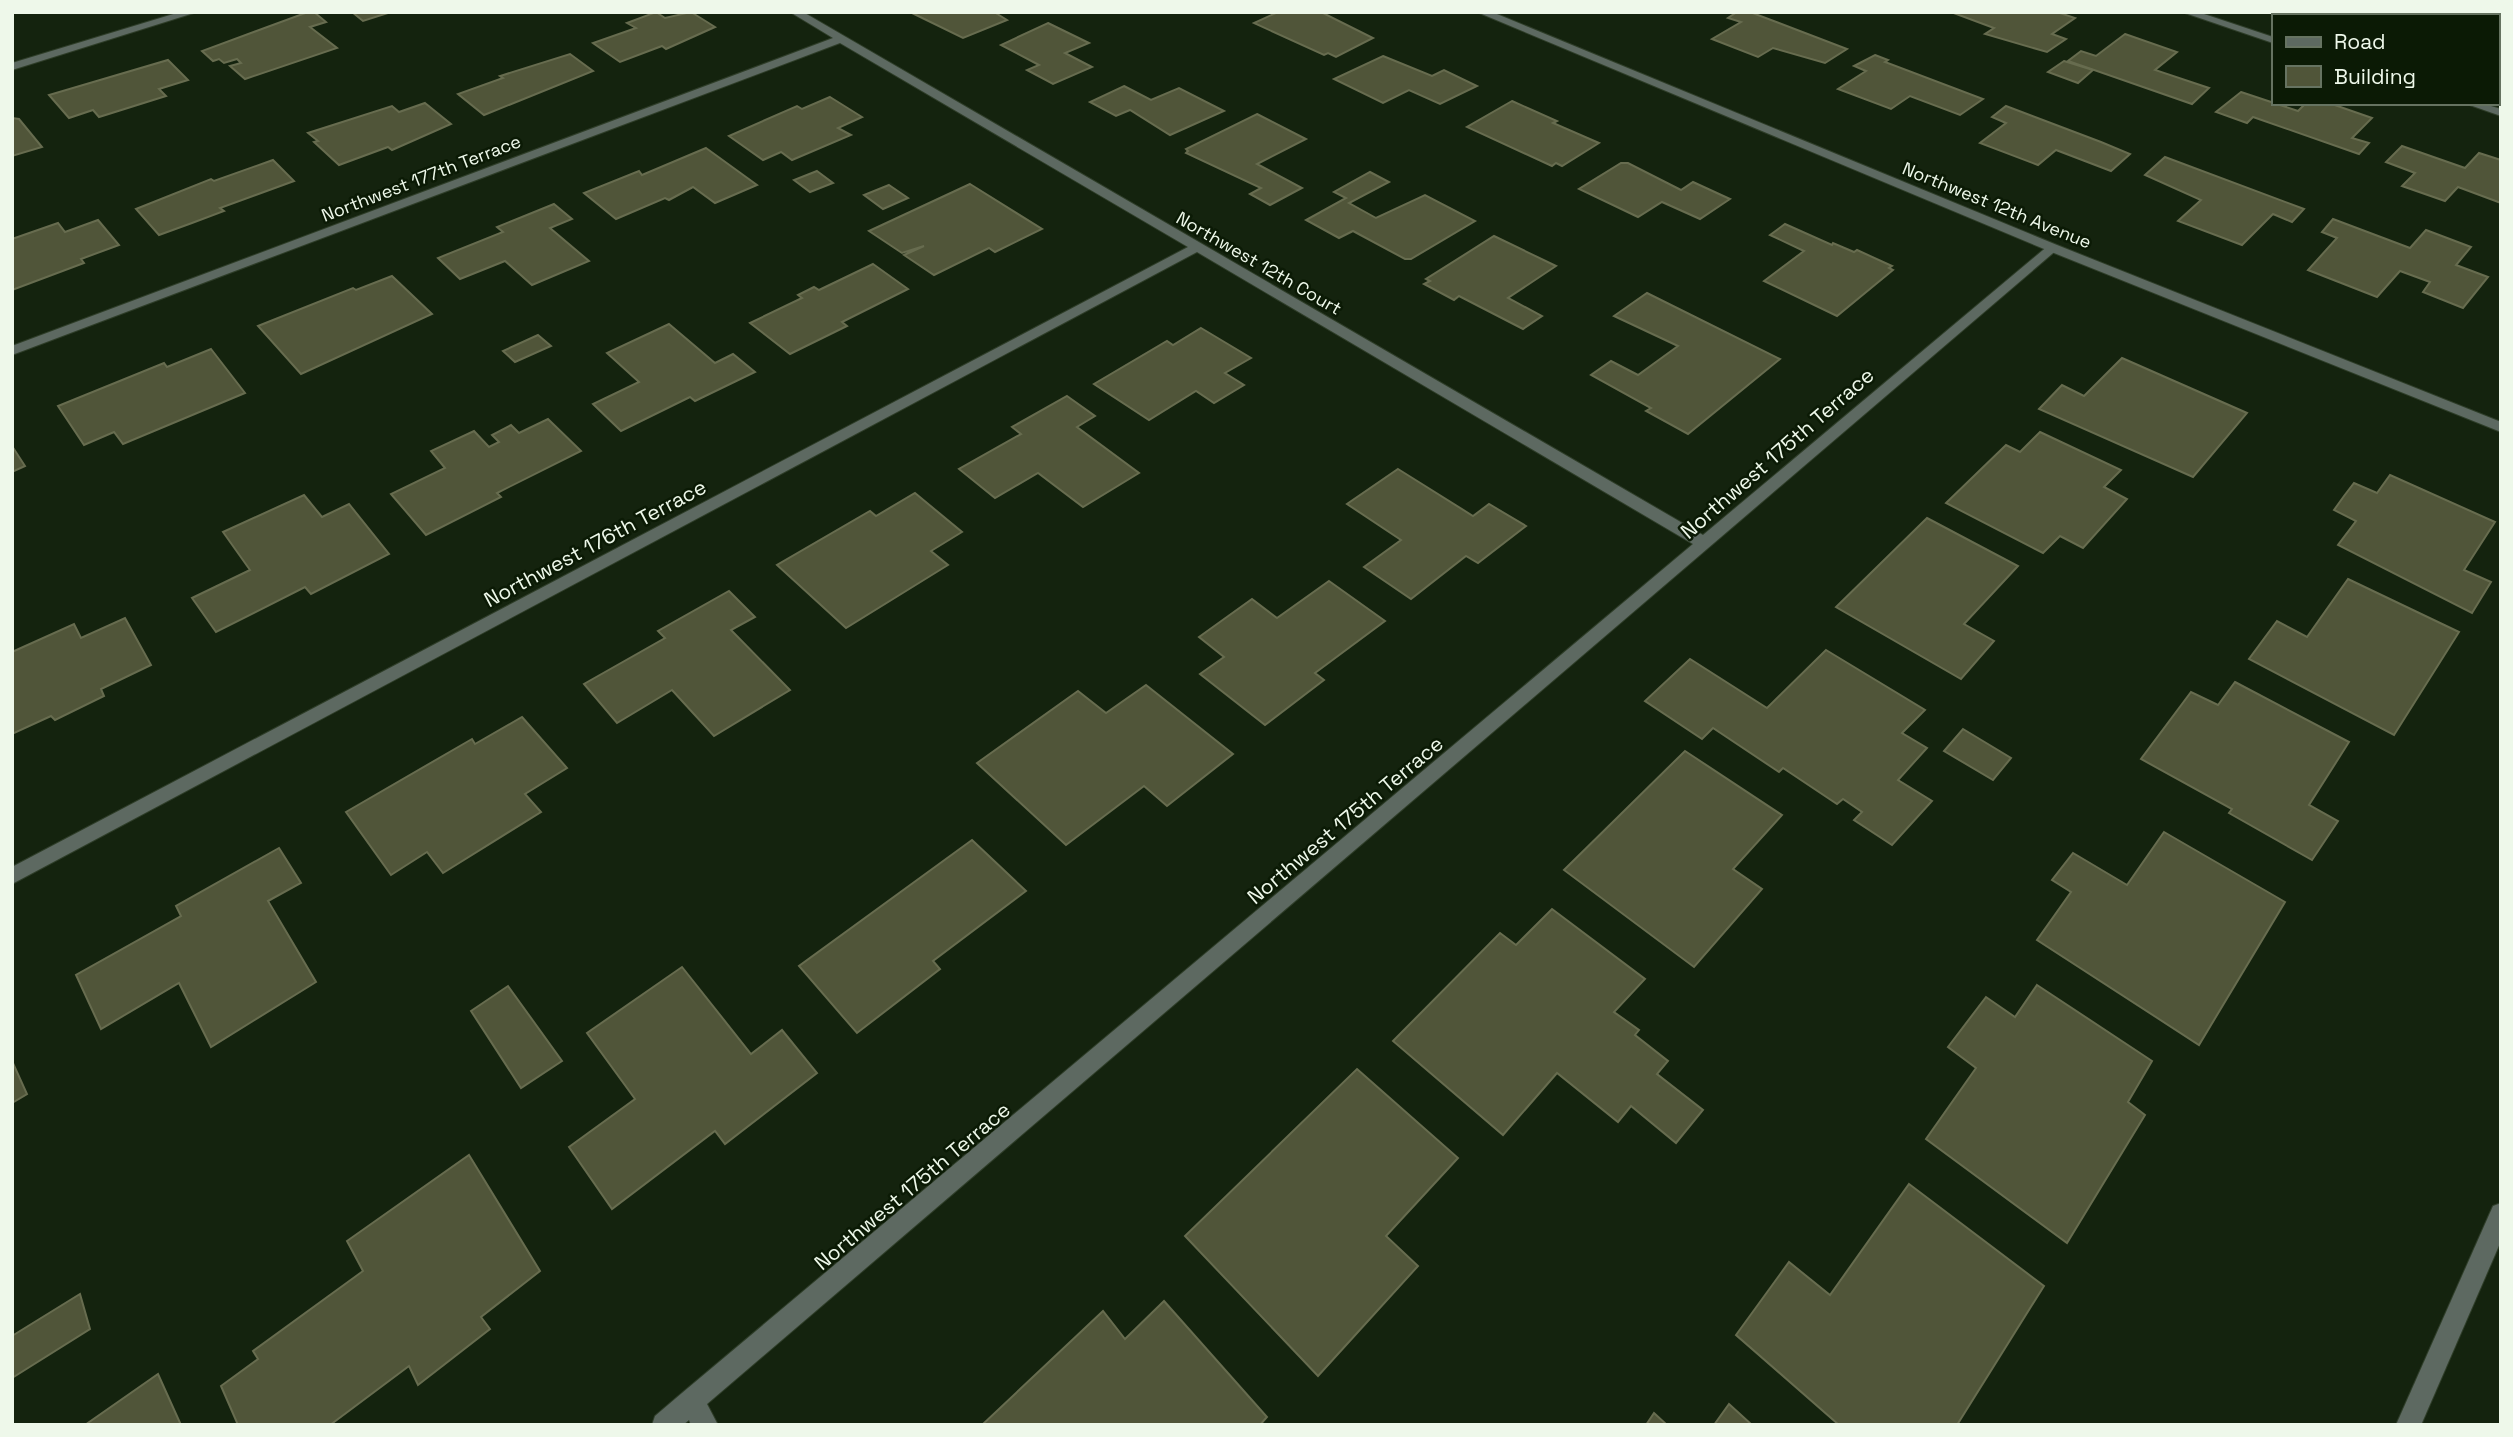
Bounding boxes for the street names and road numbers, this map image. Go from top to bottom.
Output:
street label: Northwest 177th Terrace [318,129,524,227]
street label: Northwest 12th Avenue [1899,157,2095,253]
street label: Northwest 12th Court [1172,206,1346,320]
street label: Northwest 175th Terrace [1675,362,1879,544]
street label: Northwest 176th Terrace [479,473,711,613]
street label: Northwest 175th Terrace [1241,730,1449,910]
street label: Northwest 175th Terrace [808,1096,1016,1276]

